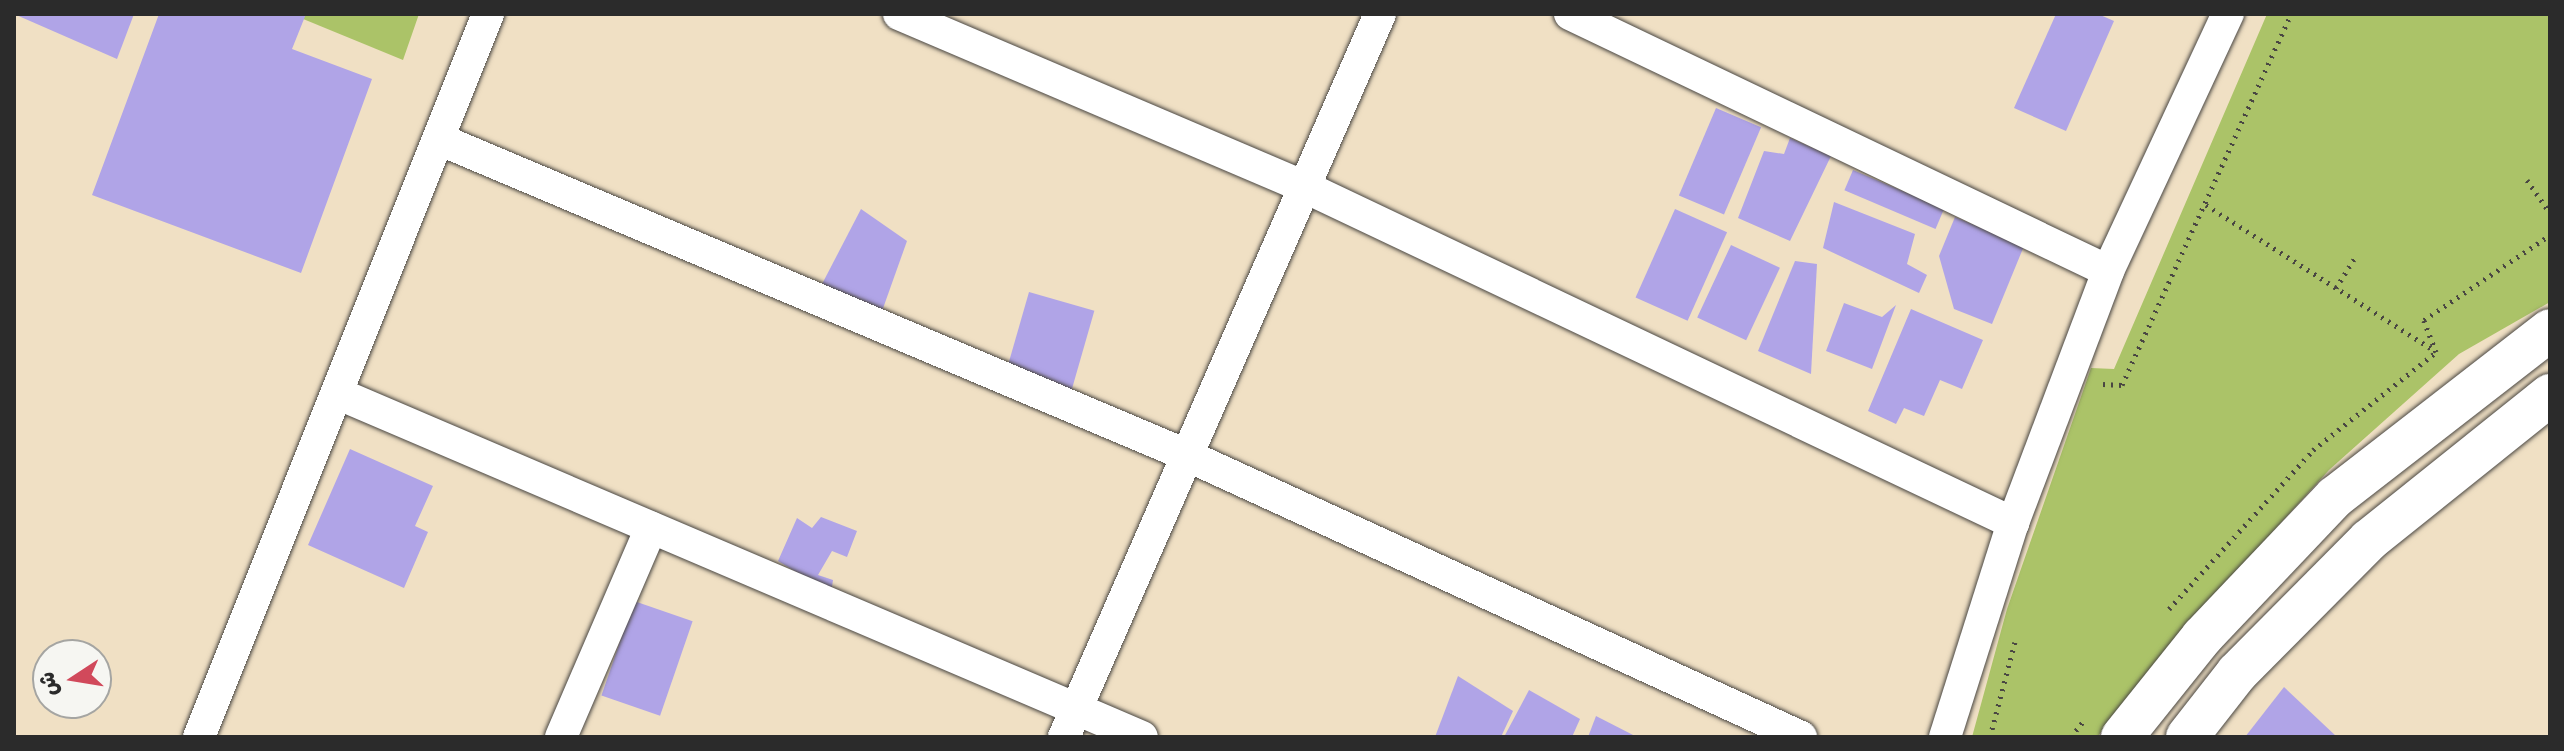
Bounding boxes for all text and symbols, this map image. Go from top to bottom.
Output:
north arrow [32,639,112,719]
text: ش [32,668,69,699]

